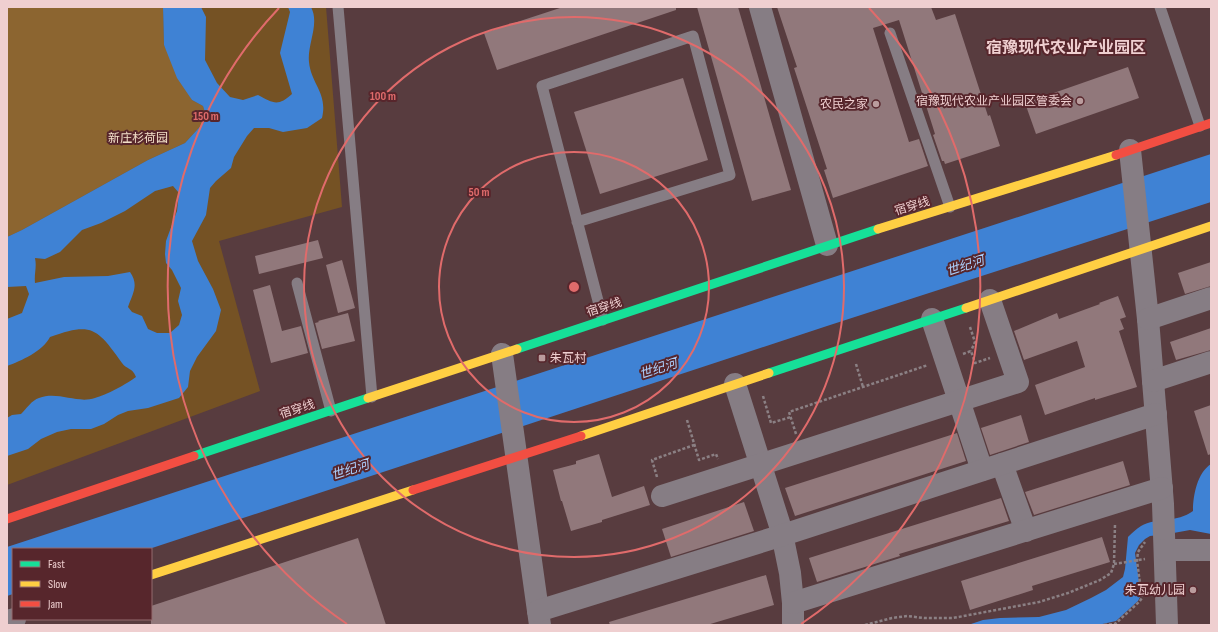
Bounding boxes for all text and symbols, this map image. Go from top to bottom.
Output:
district label: 宿豫现代农业产业园区 [986,38,1146,58]
text: 100 m [370,89,396,104]
place label: 宿豫现代农业产业园区管委会 [916,94,1072,109]
marker: 宿豫现代农业产业园区管委会 [1075,96,1085,106]
place label: 农民之家 [820,97,868,112]
marker: 农民之家 [871,99,881,109]
text: 150 m [193,109,219,124]
park label: 新庄杉荷园 [108,131,168,146]
text: 50 m [469,185,489,200]
street label: 宿穿线 [893,194,932,219]
water label: 世纪河 [944,251,989,280]
centre of rings [567,280,581,294]
street label: 宿穿线 [585,295,624,320]
place label: 朱瓦村 [550,351,587,366]
marker: 朱瓦村 [537,353,547,363]
water label: 世纪河 [637,354,682,383]
street label: 宿穿线 [278,397,317,422]
water label: 世纪河 [329,455,374,484]
legend [12,548,152,620]
text: Fast [48,557,65,572]
text: Slow [48,577,67,592]
place label: 朱瓦幼儿园 [1125,583,1185,598]
marker: 朱瓦幼儿园 [1188,585,1198,595]
text: Jam [47,597,63,612]

